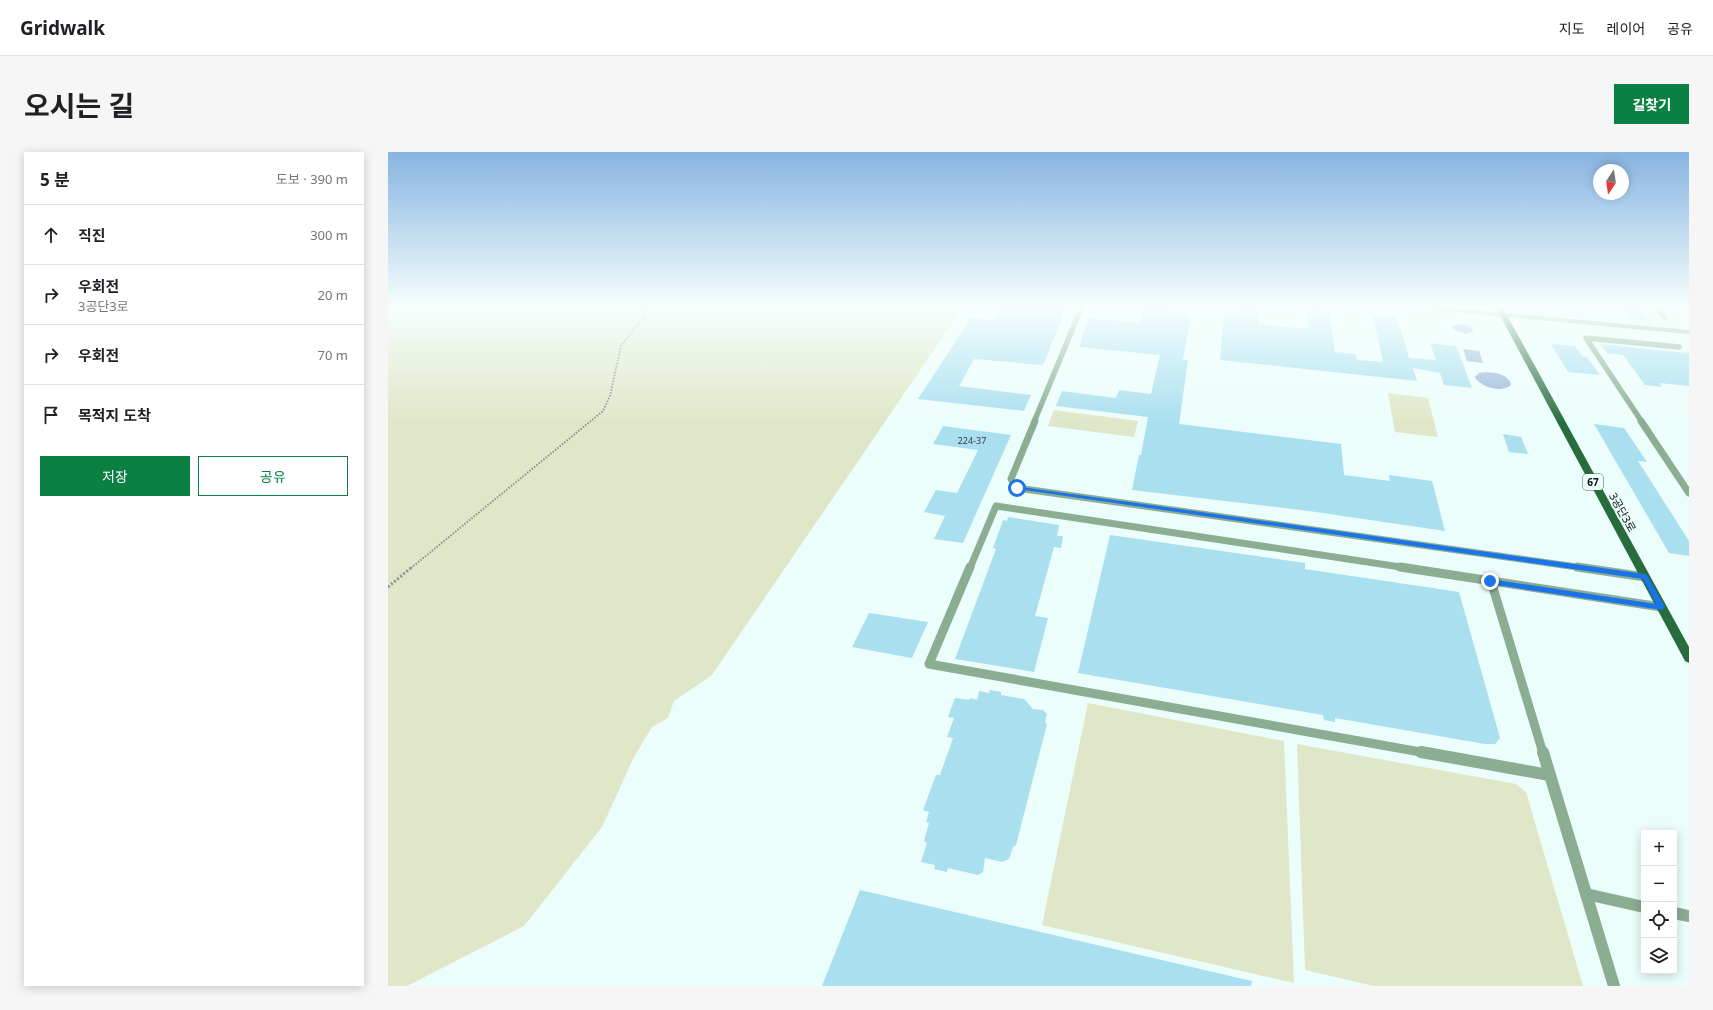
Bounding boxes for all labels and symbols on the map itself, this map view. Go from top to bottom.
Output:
north arrow [1593,164,1629,200]
house number: 224-37 [958,434,986,447]
road number: 67 [1583,474,1603,490]
route start [1008,479,1026,497]
street label: 3공단3로 [1606,490,1640,534]
route end [1481,572,1499,590]

